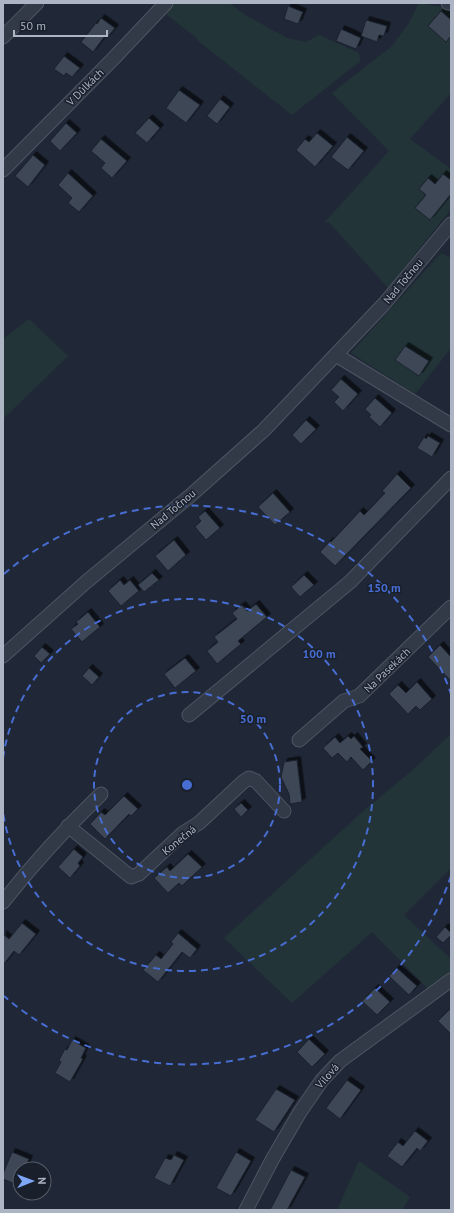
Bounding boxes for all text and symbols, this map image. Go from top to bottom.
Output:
scale bar [14,12,107,38]
text: 50 m [20,18,46,33]
street label: V Důlkách [63,65,107,109]
street label: Nad Točnou [380,255,426,306]
street label: Nad Točnou [148,486,199,532]
text: 150 m [367,580,401,595]
street label: Na Pasekách [361,644,413,696]
text: 100 m [302,646,336,661]
text: 50 m [240,711,266,726]
centre of rings [180,778,194,792]
street label: Konečná [159,822,199,858]
street label: Vilová [312,1060,342,1092]
north arrow [12,1161,52,1201]
text: N [35,1177,49,1185]

